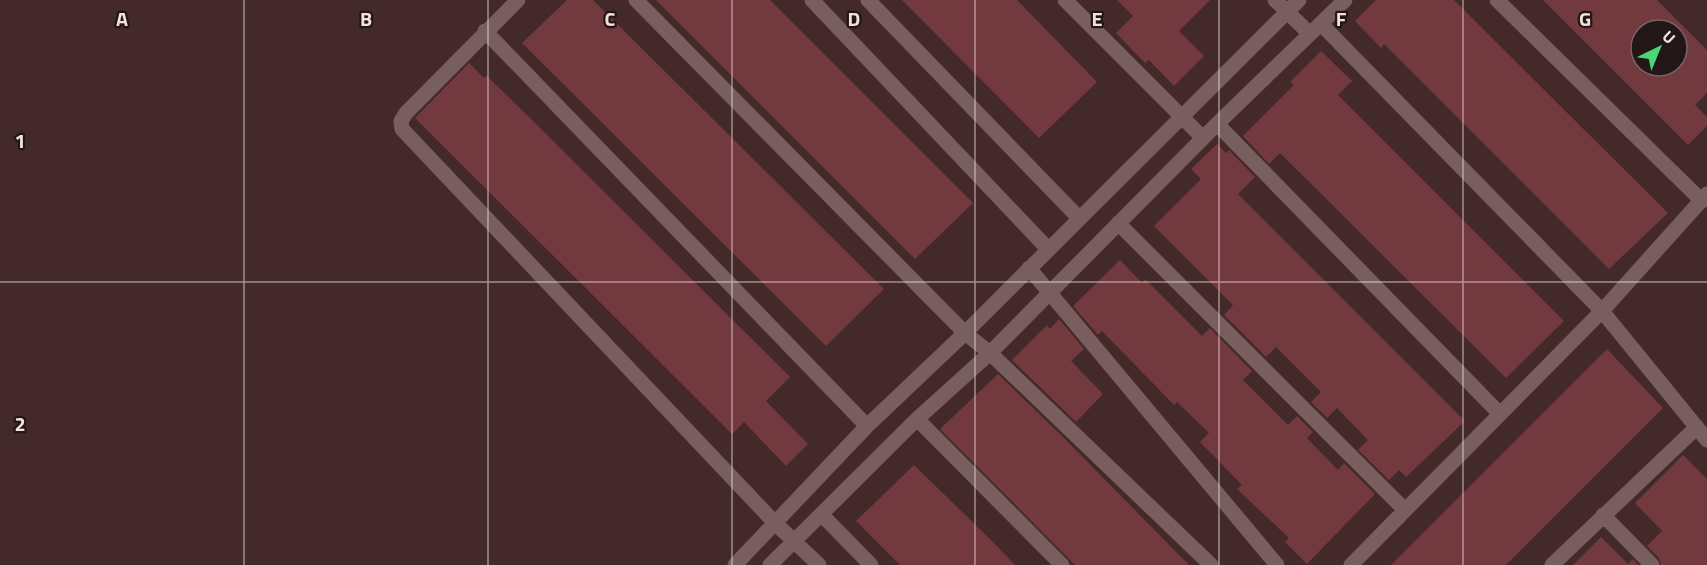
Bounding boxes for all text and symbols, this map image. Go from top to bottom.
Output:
text: A [116,3,128,34]
text: B [360,3,372,34]
text: C [605,3,616,34]
text: D [848,3,860,34]
text: E [1091,3,1103,34]
text: F [1336,3,1347,34]
text: G [1579,3,1591,34]
north arrow [1629,18,1689,78]
text: U [1657,25,1681,49]
text: 1 [14,125,26,156]
text: 2 [14,408,26,439]

